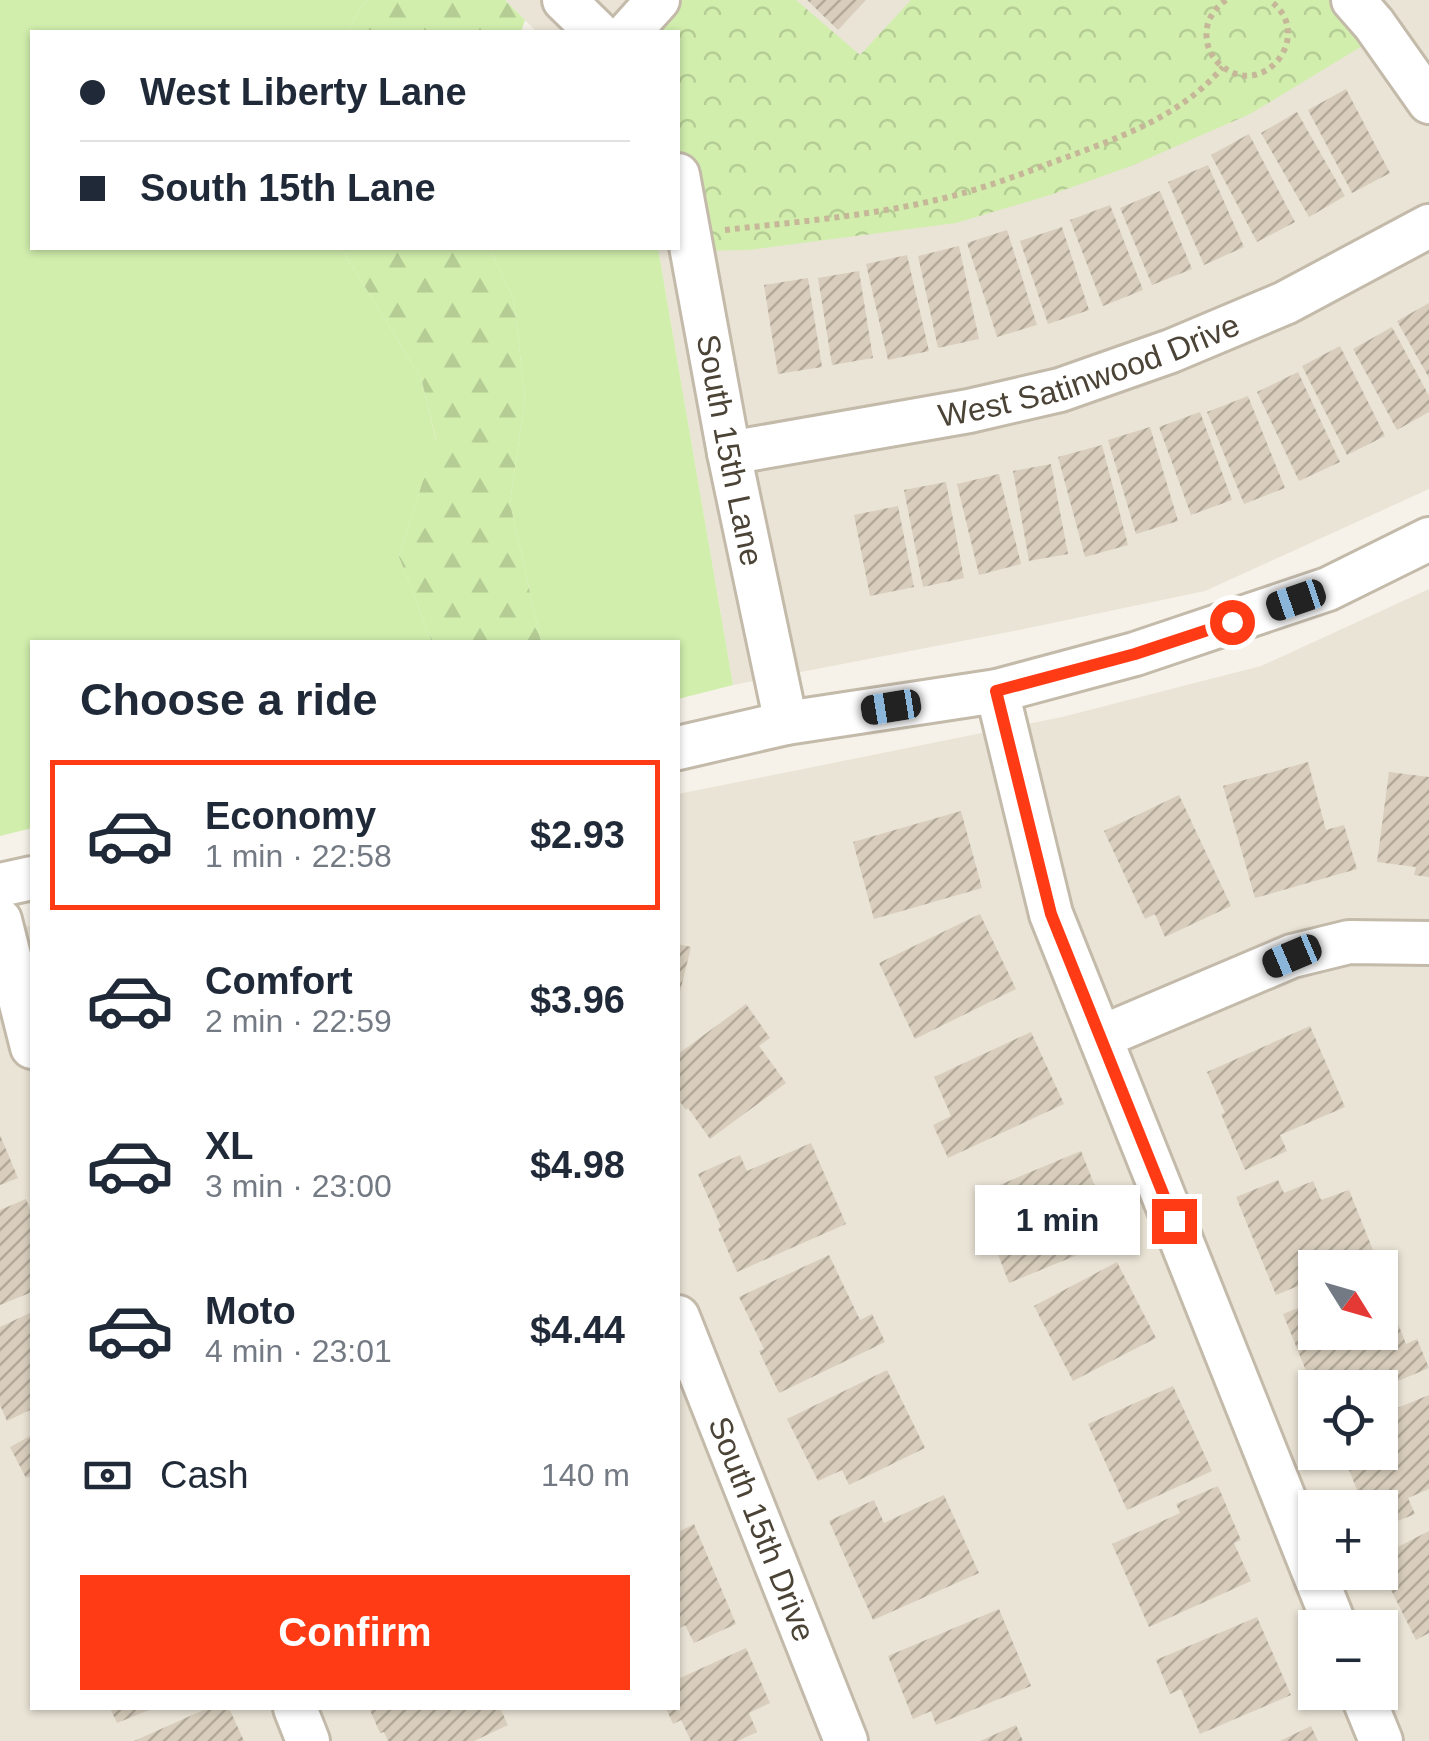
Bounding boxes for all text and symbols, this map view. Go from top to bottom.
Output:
text: West Liberty Lane [140,71,467,113]
text: South 15th Lane [140,167,436,209]
street label: West Satinwood Drive [936,306,1245,434]
street label: South 15th Lane [690,332,770,569]
car [1263,576,1329,624]
route start [1210,600,1255,645]
text: Choose a ride [80,674,378,725]
car [859,687,923,727]
icon: car [85,790,175,880]
text: Economy [205,795,376,837]
text: $2.93 [530,814,625,856]
text: 1 min · 22:58 [205,838,392,874]
car [1259,930,1325,982]
icon: car [85,955,175,1045]
text: Comfort [205,960,353,1002]
text: $3.96 [530,979,625,1021]
text: 2 min · 22:59 [205,1003,392,1039]
icon: car [85,1120,175,1210]
text: XL [205,1125,254,1167]
text: $4.98 [530,1144,625,1186]
text: 3 min · 23:00 [205,1168,392,1204]
callout: 1 min [974,1186,1139,1256]
route end [1152,1199,1197,1244]
text: 1 min [1016,1202,1099,1238]
north arrow [1298,1250,1398,1350]
map controls [1298,1250,1398,1710]
icon: car [85,1285,175,1375]
text: Moto [205,1290,296,1332]
text: $4.44 [530,1309,625,1351]
text: 4 min · 23:01 [205,1333,392,1369]
button: locate [1298,1370,1398,1470]
street label: South 15th Drive [701,1412,823,1646]
icon: cash [80,1448,135,1503]
text: Cash [160,1454,249,1496]
text: 140 m [541,1457,630,1493]
button: + [1298,1490,1398,1590]
button: Confirm [80,1575,630,1690]
button: − [1298,1610,1398,1710]

